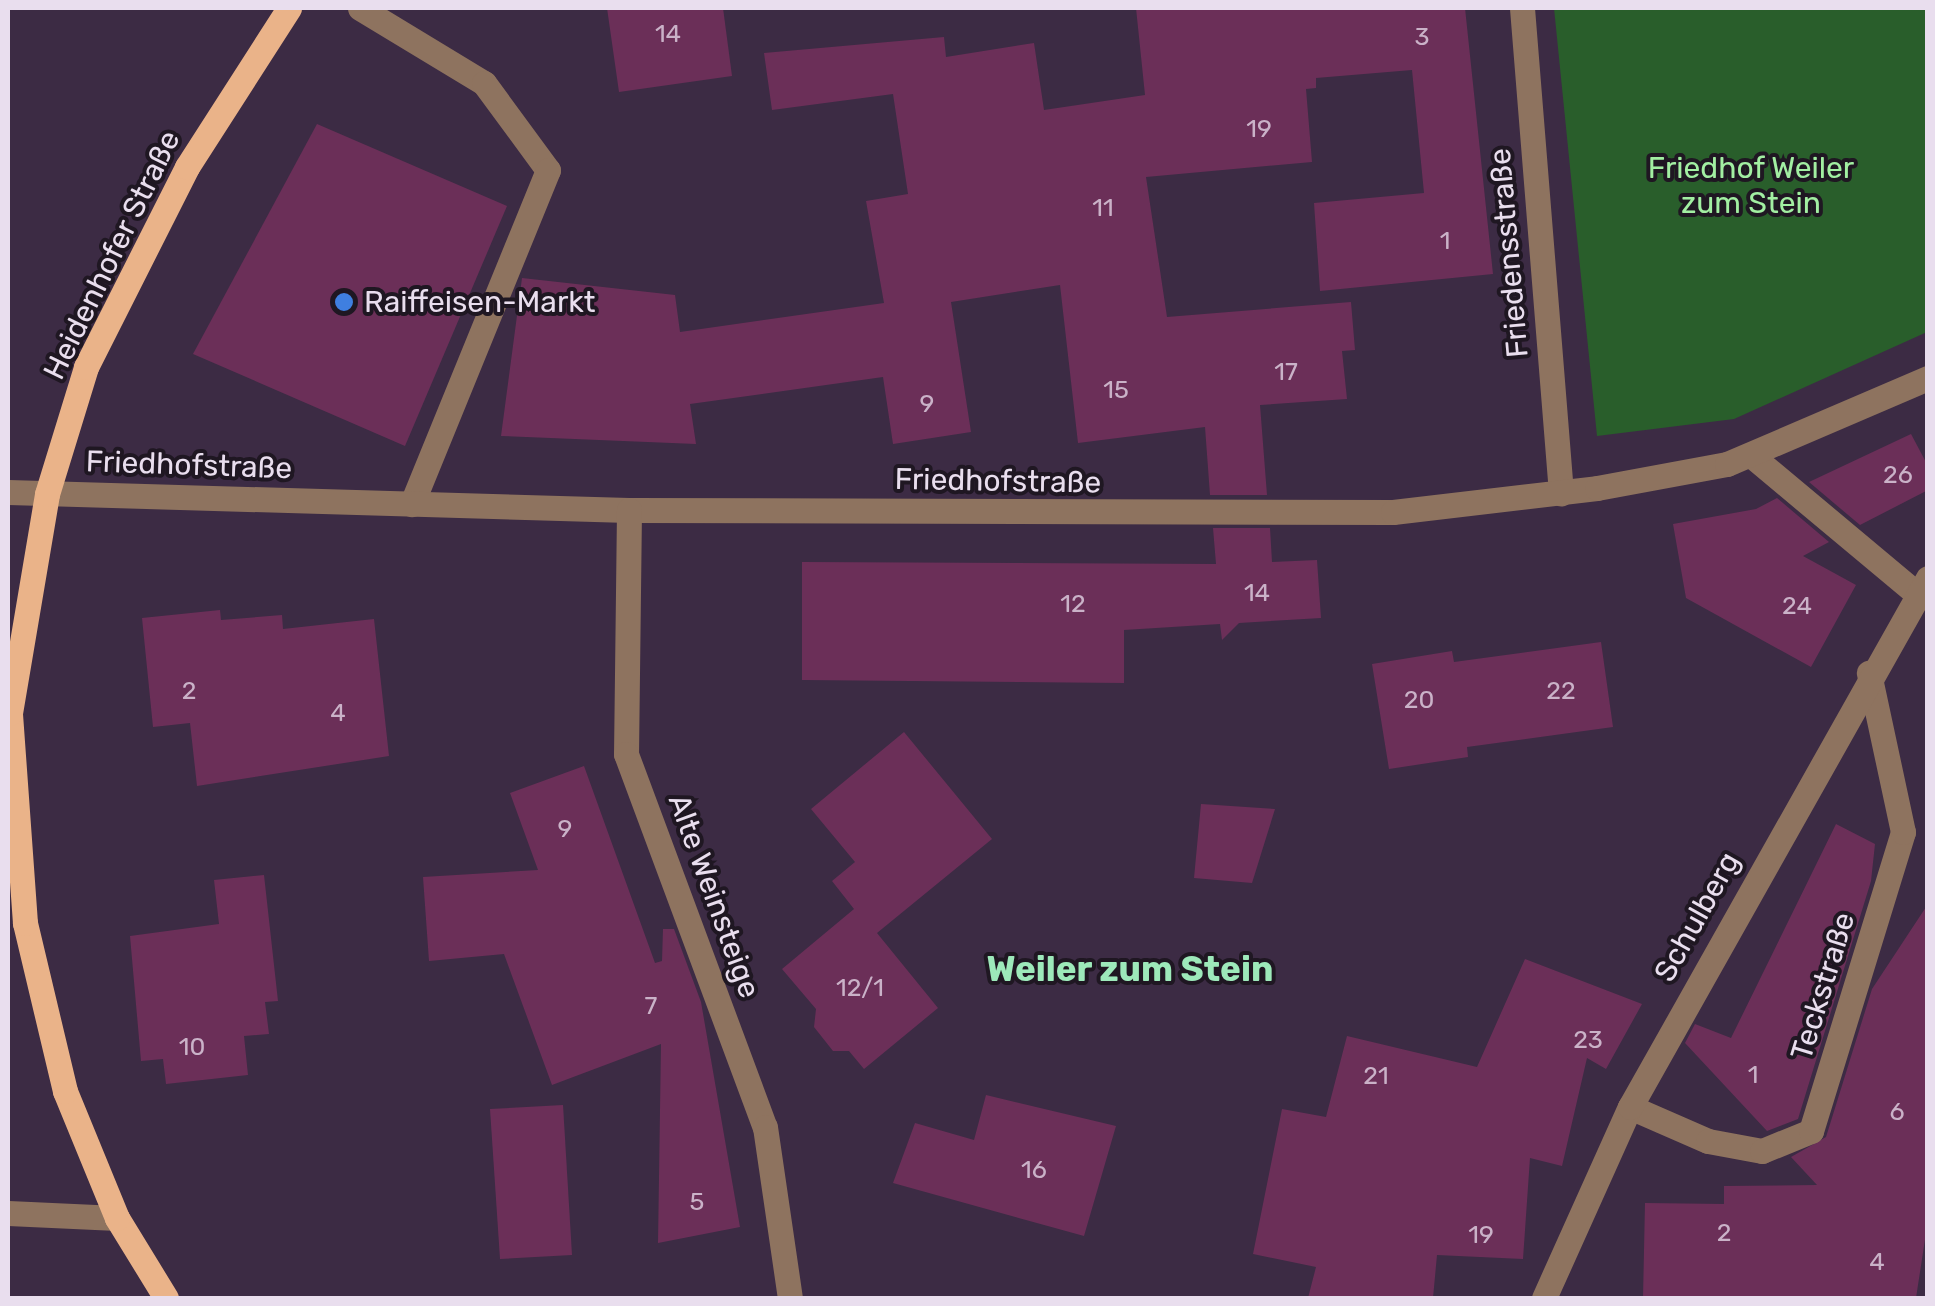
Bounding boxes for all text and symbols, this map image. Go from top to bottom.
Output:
house number: 14 [655,19,681,49]
house number: 3 [1414,22,1430,52]
house number: 19 [1246,114,1272,144]
street label: Heidenhofer Straße [36,124,188,386]
street label: Friedensstraße [1482,147,1536,359]
park label: Friedhof Weiler zum Stein [1647,150,1855,220]
house number: 11 [1092,193,1114,223]
house number: 1 [1440,226,1450,256]
place label: Raiffeisen-Markt [364,284,596,320]
marker: Raiffeisen-Markt [333,291,355,313]
house number: 17 [1274,357,1298,387]
house number: 15 [1103,375,1129,405]
house number: 9 [920,389,934,419]
street label: Friedhofstraße [85,443,293,487]
house number: 26 [1883,460,1913,490]
street label: Friedhofstraße [894,461,1102,501]
house number: 14 [1244,578,1270,608]
house number: 12 [1060,589,1086,619]
house number: 24 [1782,591,1812,621]
house number: 2 [182,676,196,706]
house number: 22 [1546,676,1576,706]
house number: 20 [1404,685,1434,715]
house number: 4 [330,698,346,728]
street label: Alte Weinsteige [660,789,768,1003]
house number: 9 [558,814,572,844]
street label: Schulberg [1647,846,1747,988]
street label: Teckstraße [1784,908,1862,1064]
district label: Weiler zum Stein [986,948,1274,990]
house number: 12/1 [836,973,884,1003]
house number: 7 [645,991,657,1021]
house number: 23 [1573,1025,1603,1055]
house number: 10 [179,1032,205,1062]
house number: 1 [1748,1060,1758,1090]
house number: 21 [1363,1061,1389,1091]
house number: 6 [1889,1097,1905,1127]
house number: 16 [1021,1155,1047,1185]
house number: 5 [690,1187,704,1217]
house number: 2 [1717,1218,1731,1248]
house number: 19 [1468,1220,1494,1250]
house number: 4 [1869,1247,1885,1277]

